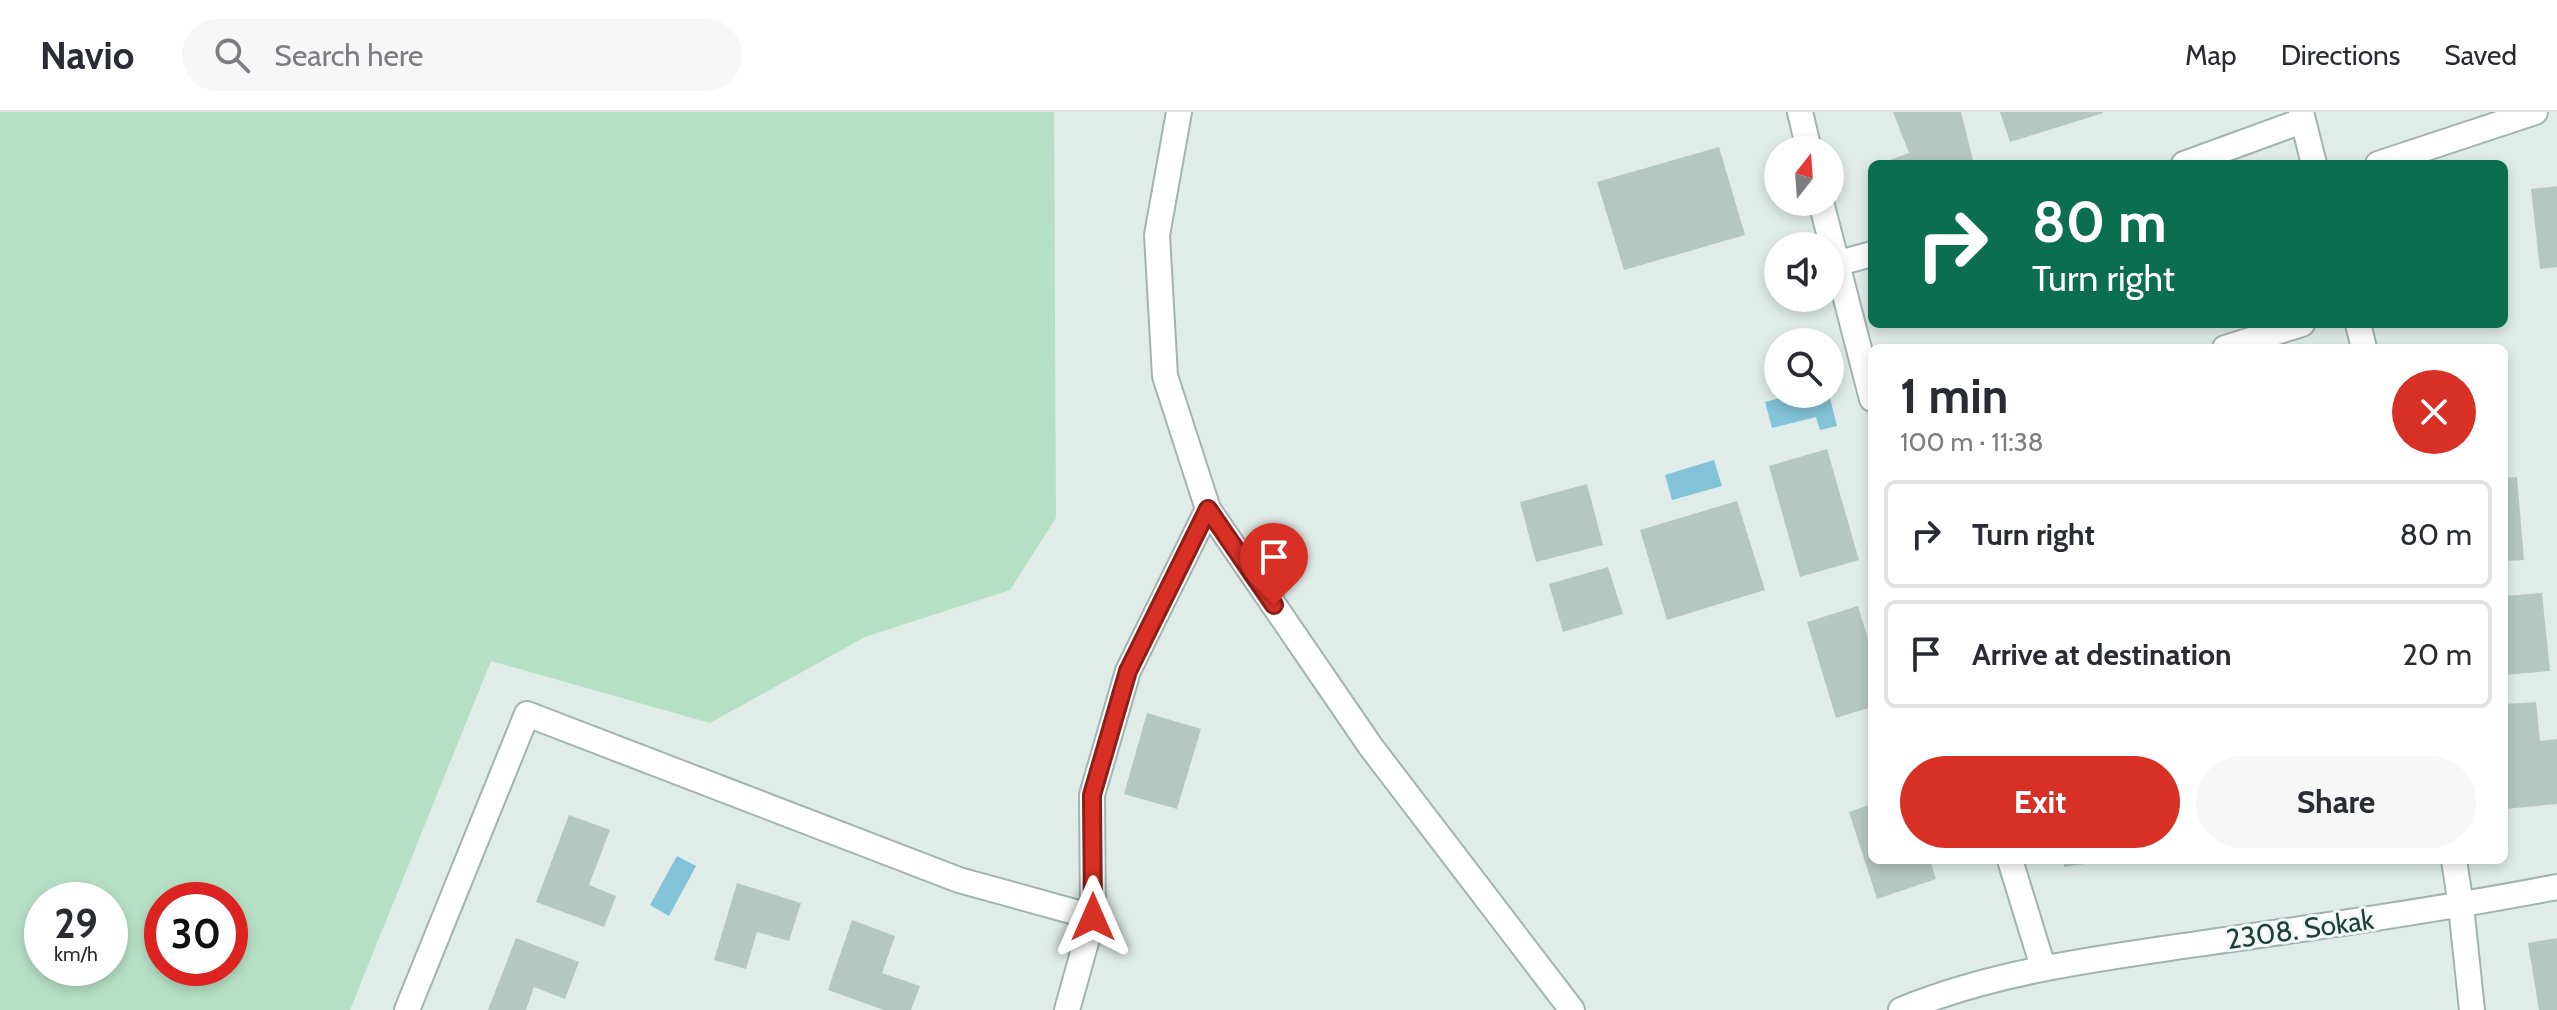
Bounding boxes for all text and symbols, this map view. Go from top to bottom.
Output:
search box [182,19,742,91]
text: Navio [40,32,134,79]
icon: search [210,33,254,77]
text: Search here [274,37,423,74]
text: Map [2185,38,2237,72]
text: Directions [2281,38,2400,72]
text: Saved [2444,38,2517,72]
north arrow [1764,136,1844,216]
map controls [1764,136,1844,408]
text: 80 m [2032,188,2167,256]
icon: right [1900,192,2004,296]
button: sound [1764,232,1844,312]
text: Turn right [2032,256,2175,300]
button: search [1764,328,1844,408]
text: 1 min [1900,367,2008,425]
button: close [2392,370,2476,454]
text: 100 m · 11:38 [1900,426,2044,458]
icon: right [1904,512,1948,556]
text: Turn right [1972,516,2095,553]
text: 80 m [2400,516,2472,553]
pin [1240,523,1308,605]
icon: arrive [1252,535,1296,579]
icon: arrive [1904,632,1948,676]
text: Arrive at destination [1972,636,2232,673]
text: 20 m [2402,636,2472,673]
button: Exit [1900,756,2180,848]
button: Share [2196,756,2476,848]
position arrow [1051,875,1135,959]
speed limit sign: 30 [144,882,248,986]
text: 29 [54,899,98,948]
street label: 2308. Sokak [2224,902,2376,956]
text: km/h [54,942,98,966]

